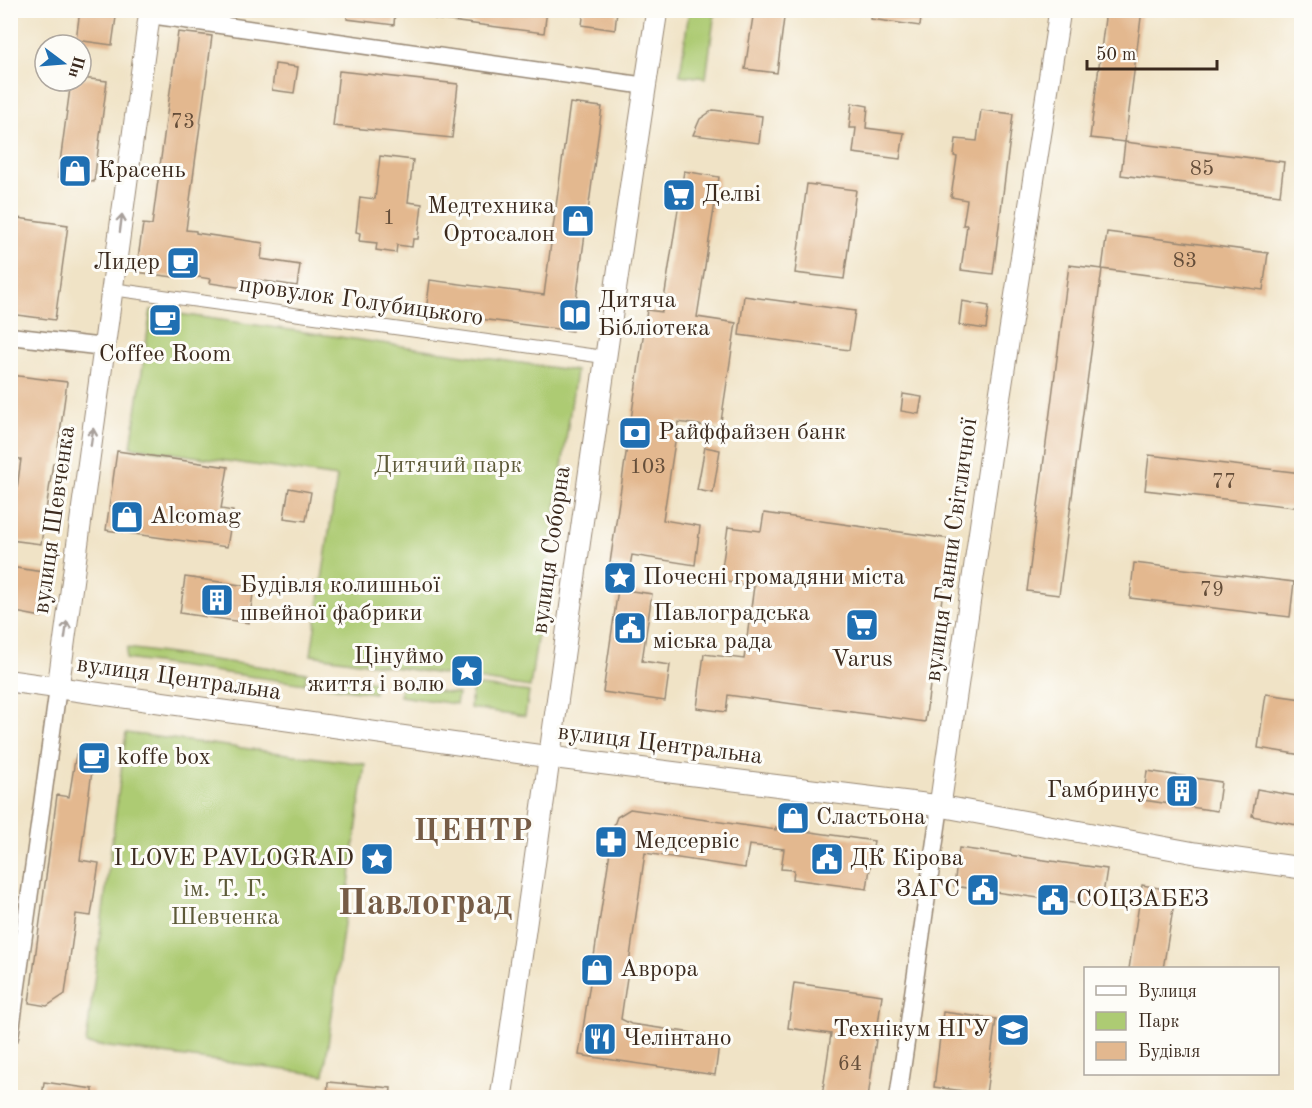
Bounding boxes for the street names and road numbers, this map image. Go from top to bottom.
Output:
street label: провулок Голубицького [237,273,485,331]
street label: вулиця Ганни Світличної [922,416,982,683]
street label: вулиця Шевченка [30,424,80,615]
street label: вулиця Соборна [528,464,576,636]
street label: вулиця Центральна [75,653,283,705]
street label: вулиця Центральна [556,721,764,769]

